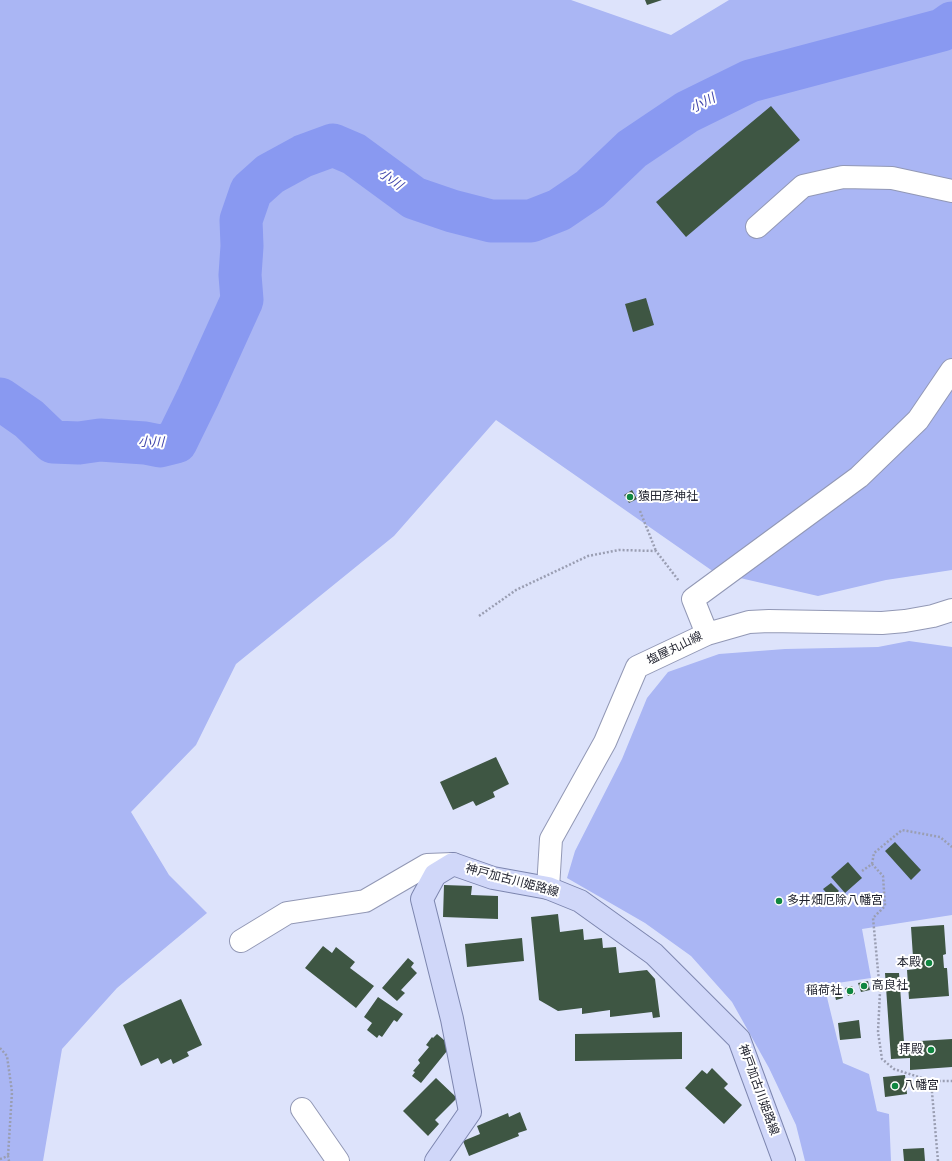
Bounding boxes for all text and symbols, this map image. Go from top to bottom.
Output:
water label: 小川 [688,91,718,117]
water label: 小川 [375,166,405,194]
water label: 小川 [138,435,164,451]
place label: 猿田彦神社 [638,490,698,504]
marker: 猿田彦神社 [625,492,635,502]
street label: 塩屋丸山線 [645,629,705,669]
street label: 神戸加古川姫路線 [464,862,560,900]
place label: 多井畑厄除八幡宮 [787,894,883,908]
marker: 多井畑厄除八幡宮 [774,896,784,906]
place label: 本殿 [897,956,921,970]
marker: 本殿 [924,958,934,968]
place label: 高良社 [872,979,908,993]
marker: 高良社 [859,981,869,991]
place label: 稲荷社 [806,984,842,998]
marker: 稲荷社 [845,986,855,996]
street label: 神戸加古川姫路線 [735,1042,781,1138]
place label: 拝殿 [899,1043,923,1057]
marker: 拝殿 [926,1045,936,1055]
place label: 八幡宮 [903,1079,939,1093]
marker: 八幡宮 [890,1081,900,1091]

